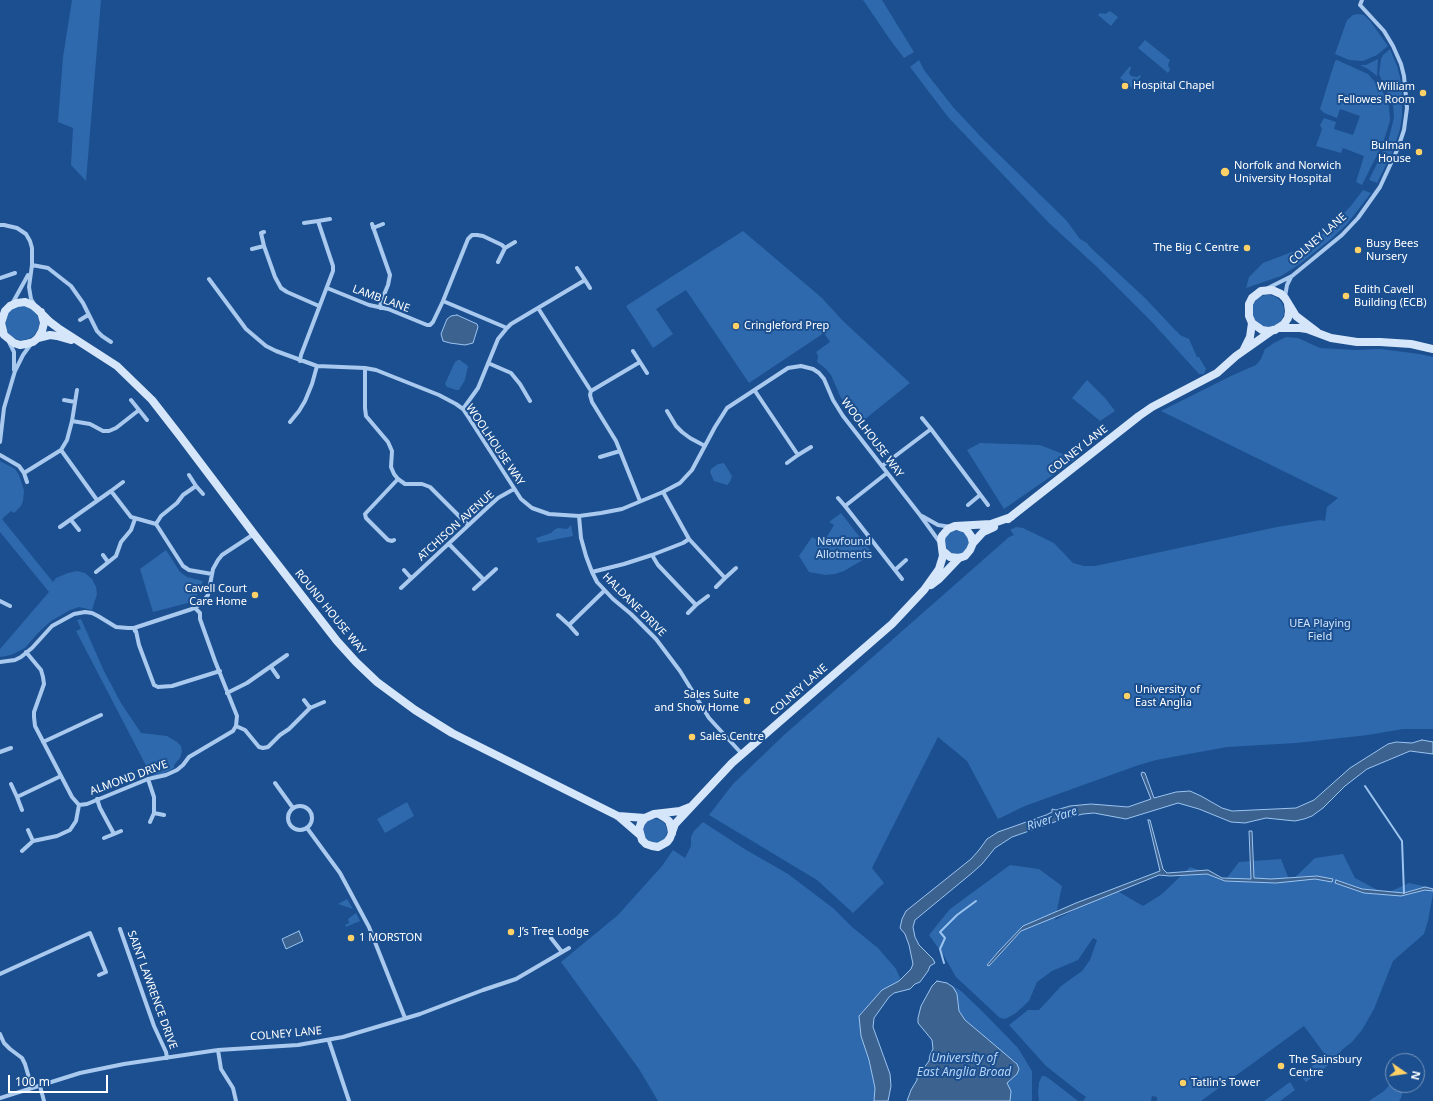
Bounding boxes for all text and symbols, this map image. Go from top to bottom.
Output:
place label: Hospital Chapel [1133,79,1214,93]
place label: William Fellowes Room [1338,80,1415,106]
marker: Hospital Chapel [1120,81,1130,91]
marker: William Fellowes Room [1418,88,1428,98]
place label: Bulman House [1371,139,1411,165]
marker: Bulman House [1414,147,1424,157]
place label: Norfolk and Norwich University Hospital [1234,159,1341,185]
marker: Norfolk and Norwich University Hospital [1219,166,1231,178]
street label: COLNEY LANE [1287,210,1349,268]
place label: Busy Bees Nursery [1366,237,1419,263]
place label: The Big C Centre [1153,241,1239,255]
marker: The Big C Centre [1242,243,1252,253]
marker: Busy Bees Nursery [1353,245,1363,255]
street label: LAMB LANE [351,283,411,315]
place label: Edith Cavell Building (ECB) [1354,283,1426,309]
marker: Edith Cavell Building (ECB) [1341,291,1351,301]
place label: Cringleford Prep [744,319,829,333]
marker: Cringleford Prep [731,321,741,331]
street label: WOOLHOUSE WAY [838,396,906,480]
street label: WOOLHOUSE WAY [463,402,527,488]
street label: COLNEY LANE [1046,423,1110,477]
street label: ATCHISON AVENUE [415,488,497,564]
park label: Newfound Allotments [816,535,872,561]
street label: ROUND HOUSE WAY [292,567,368,657]
street label: HALDANE DRIVE [599,570,669,640]
place label: Cavell Court Care Home [185,582,247,608]
marker: Cavell Court Care Home [250,590,260,600]
park label: UEA Playing Field [1289,617,1351,643]
street label: COLNEY LANE [768,661,830,719]
place label: University of East Anglia [1135,683,1200,709]
place label: Sales Suite and Show Home [654,688,739,714]
marker: University of East Anglia [1122,691,1132,701]
marker: Sales Suite and Show Home [742,696,752,706]
place label: Sales Centre [700,730,764,744]
marker: Sales Centre [687,732,697,742]
street label: ALMOND DRIVE [88,758,170,798]
water label: River Yare [1025,804,1079,834]
place label: J’s Tree Lodge [519,925,589,939]
marker: J’s Tree Lodge [506,927,516,937]
street label: SAINT LAWRENCE DRIVE [124,929,180,1051]
place label: 1 MORSTON [359,931,422,945]
marker: 1 MORSTON [346,933,356,943]
street label: COLNEY LANE [250,1024,322,1044]
water label: University of East Anglia Broad [917,1052,1011,1080]
place label: The Sainsbury Centre [1289,1053,1362,1079]
north arrow [1385,1053,1425,1093]
marker: The Sainsbury Centre [1276,1061,1286,1071]
scale bar [10,1067,110,1093]
text: N [1408,1070,1425,1082]
text: 100 m [15,1073,50,1090]
place label: Tatlin's Tower [1191,1076,1260,1090]
marker: Tatlin's Tower [1178,1078,1188,1088]

